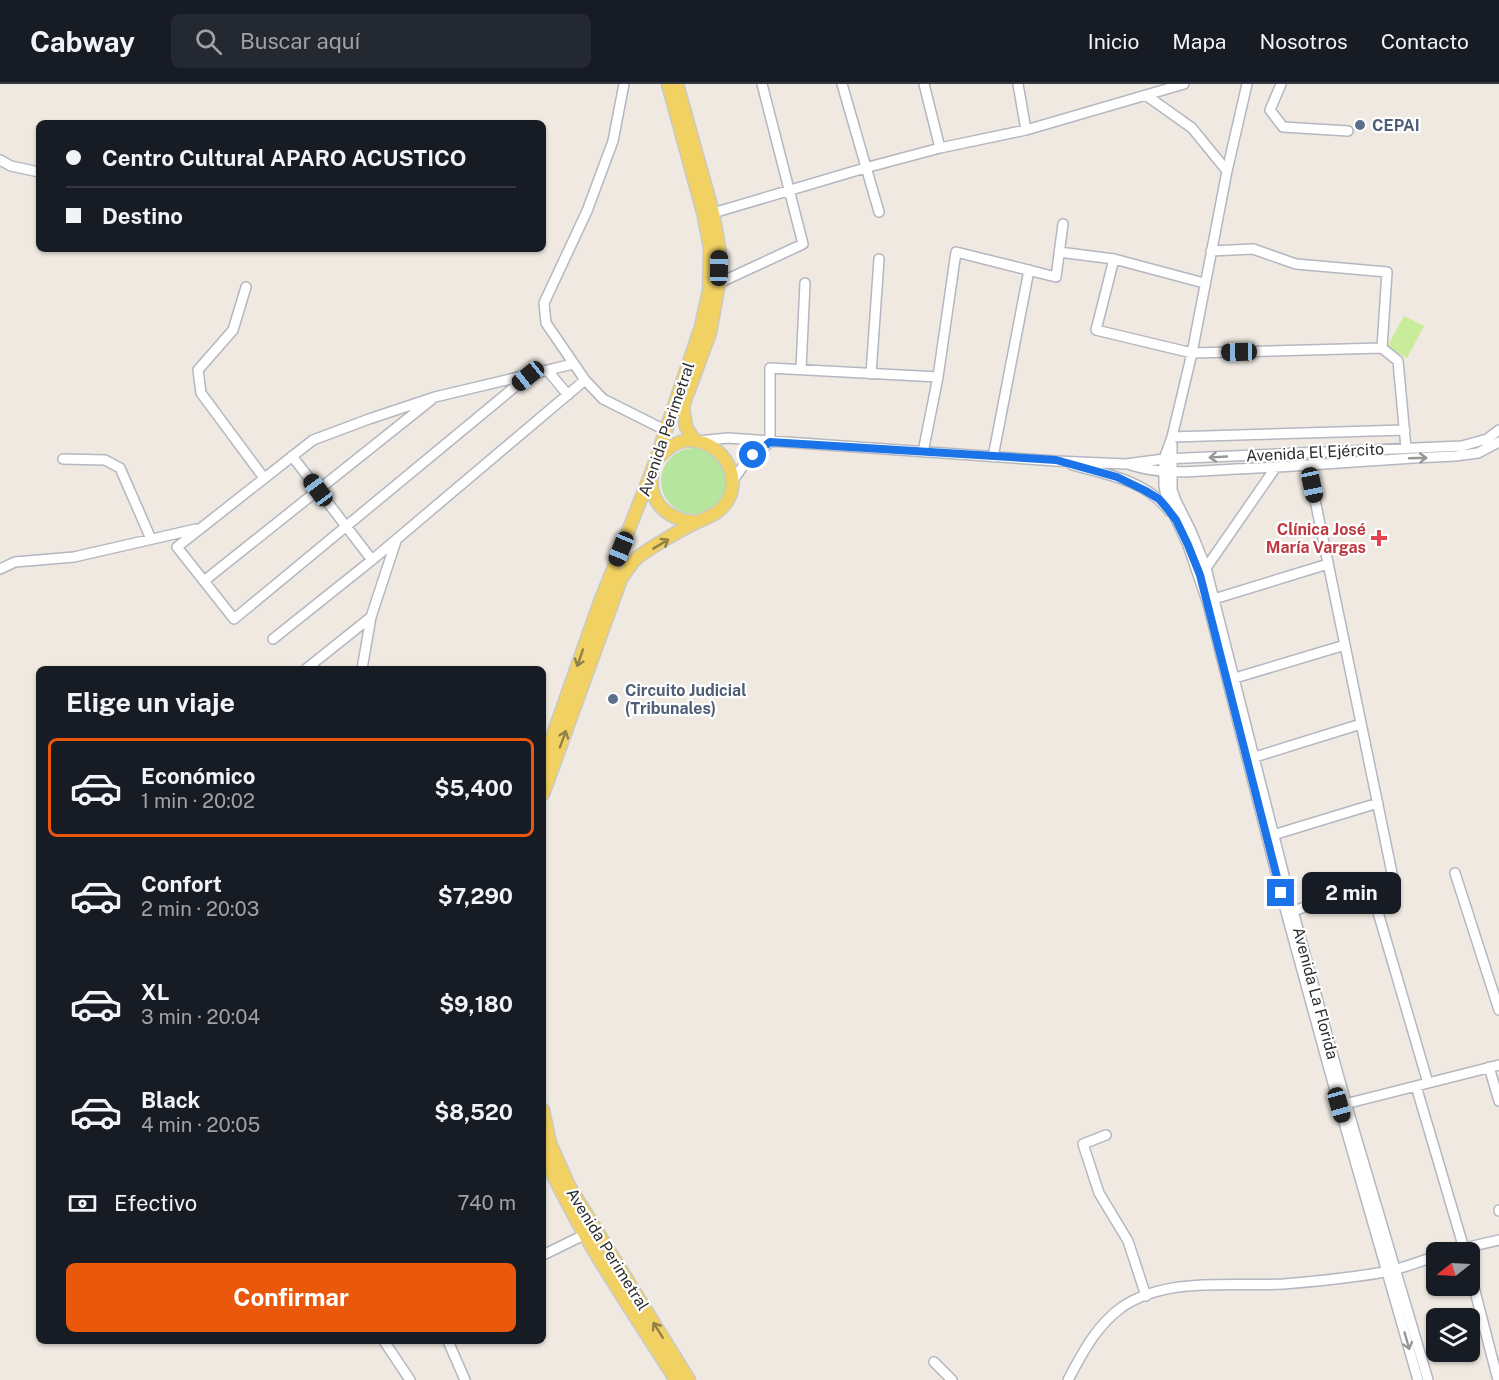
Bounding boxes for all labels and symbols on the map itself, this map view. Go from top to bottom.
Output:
place label: CEPAI [1372,116,1420,135]
marker: CEPAI [1353,118,1367,132]
car [710,250,728,286]
car [1221,343,1257,361]
car [508,358,548,394]
street label: Avenida Perimetral [635,359,698,499]
street label: Avenida El Ejército [1246,439,1385,466]
route start [739,441,766,468]
one-way arrow [1209,451,1229,462]
one-way arrow [1408,452,1428,463]
car [1299,466,1325,504]
car [300,470,336,510]
place label: Clínica José María Vargas [1266,520,1366,557]
car [606,529,636,569]
marker: Clínica José María Vargas [1370,529,1388,547]
one-way arrow [652,537,669,549]
one-way arrow [574,648,585,667]
place label: Circuito Judicial (Tribunales) [625,681,746,718]
marker: Circuito Judicial (Tribunales) [606,692,620,706]
one-way arrow [558,730,569,749]
callout: 2 min [1302,872,1401,914]
route end [1267,879,1294,906]
street label: Avenida La Florida [1289,925,1342,1061]
car [1325,1085,1353,1125]
street label: Avenida Perimetral [562,1185,653,1314]
north arrow [1426,1242,1480,1296]
one-way arrow [652,1322,664,1339]
one-way arrow [1402,1331,1413,1350]

